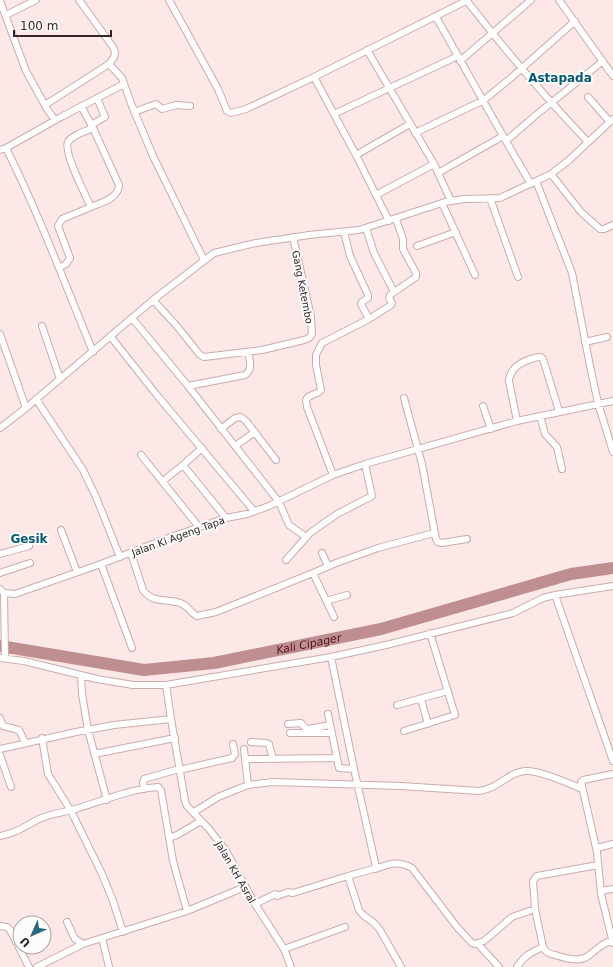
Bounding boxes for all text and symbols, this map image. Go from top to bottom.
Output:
scale bar [14,12,111,38]
text: 100 m [20,19,58,33]
district label: Astapada [528,71,592,85]
street label: Gang Ketembo [290,250,315,325]
street label: Jalan Ki Ageng Tapa [129,514,226,559]
district label: Gesik [10,532,49,546]
water label: Kali Cipager [275,631,344,657]
street label: Jalan KH Asral [213,838,258,905]
north arrow [12,915,52,955]
text: U [18,934,33,949]

